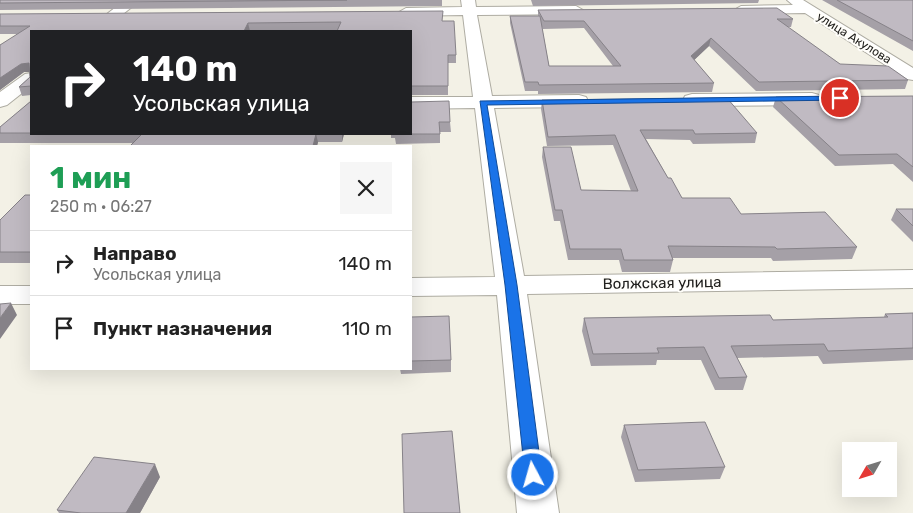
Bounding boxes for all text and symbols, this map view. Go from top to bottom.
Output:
street label: улица Акулова [814,9,894,67]
text: 140 m [133,48,238,90]
icon: right [50,50,115,115]
pin [819,77,861,119]
icon: arrive [826,84,854,112]
text: Усольская улица [133,90,310,117]
text: 1 мин [50,160,131,196]
button: close [340,162,392,214]
text: 250 m · 06:27 [50,197,152,216]
text: Направо [93,242,177,265]
icon: right [50,249,78,277]
text: 140 m [338,252,392,275]
text: Усольская улица [93,265,221,284]
street label: Волжская улица [602,273,722,293]
icon: arrive [50,314,78,342]
text: Пункт назначения [93,317,272,340]
text: 110 m [342,317,392,340]
north arrow [842,442,898,498]
map controls [842,442,897,497]
position arrow [506,448,558,500]

